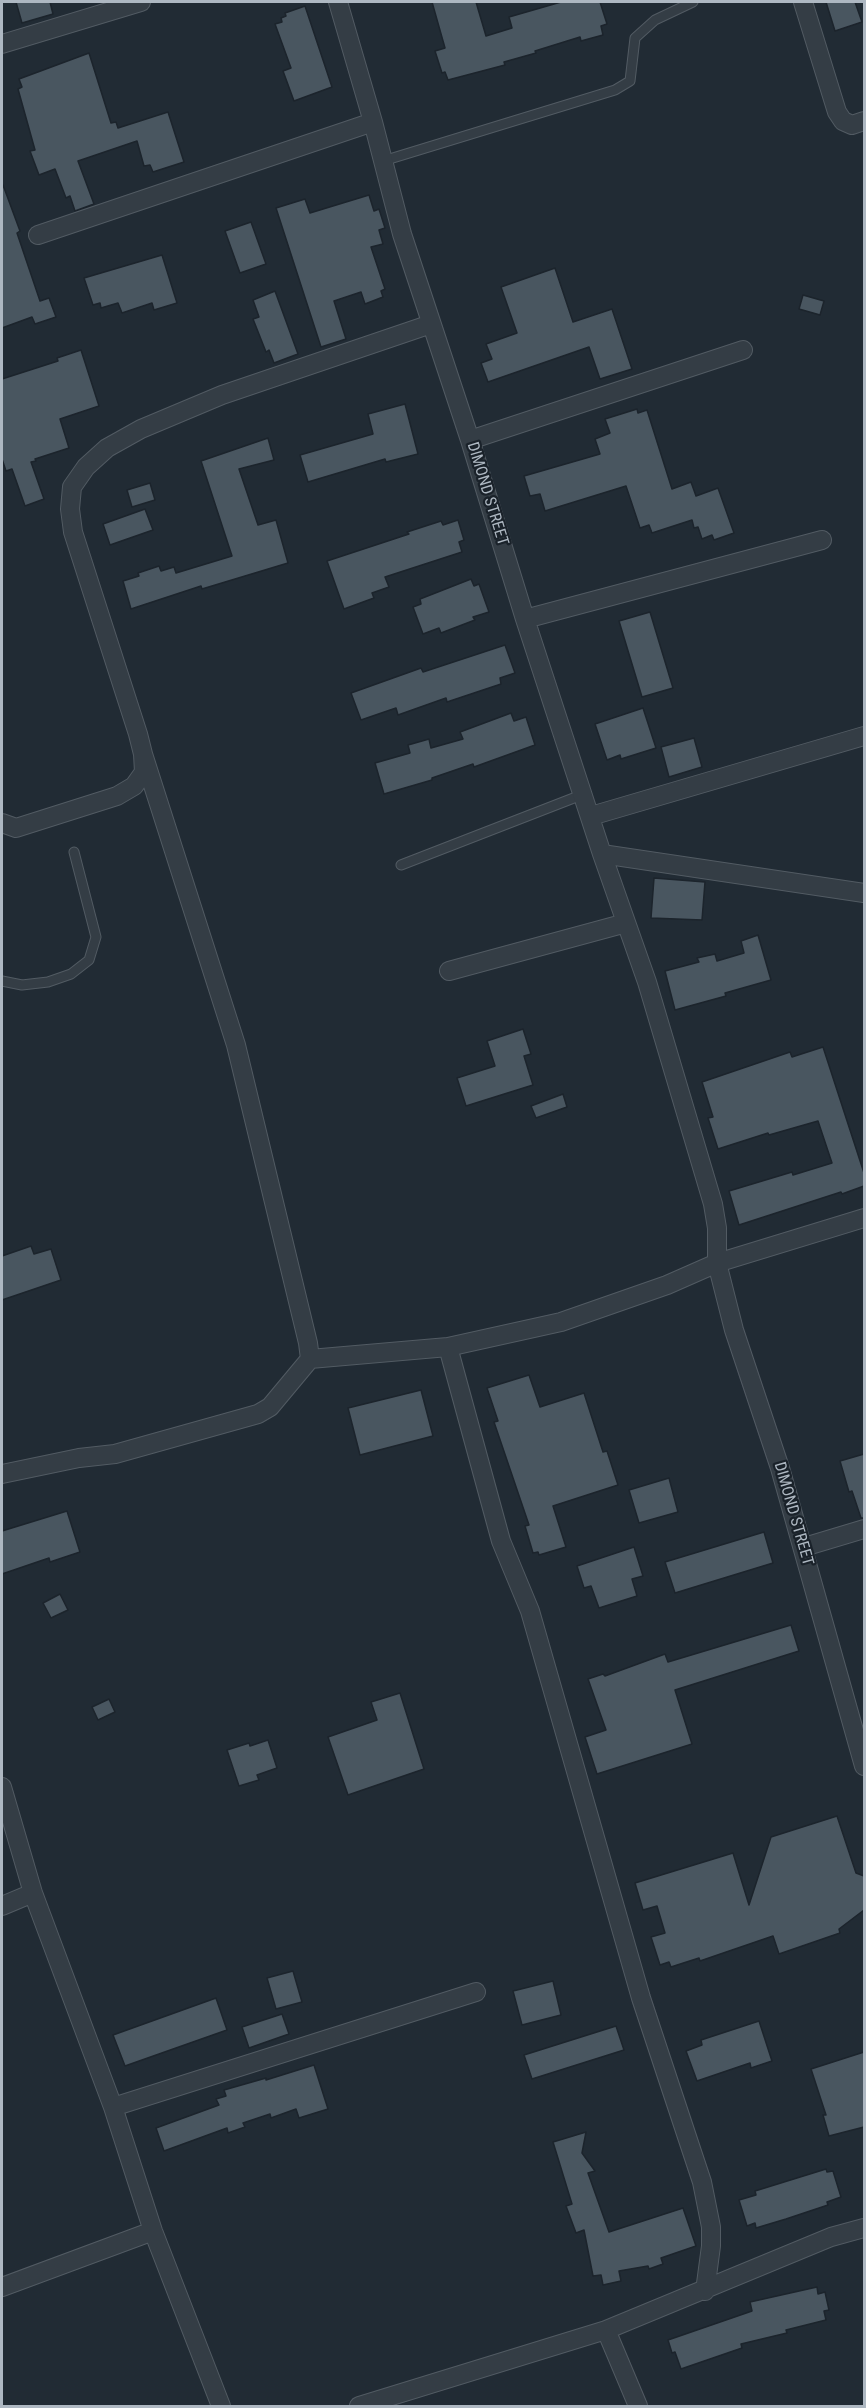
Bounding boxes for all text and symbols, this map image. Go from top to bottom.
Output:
street label: DIMOND STREET [462,440,512,548]
street label: DIMOND STREET [769,1460,817,1568]

